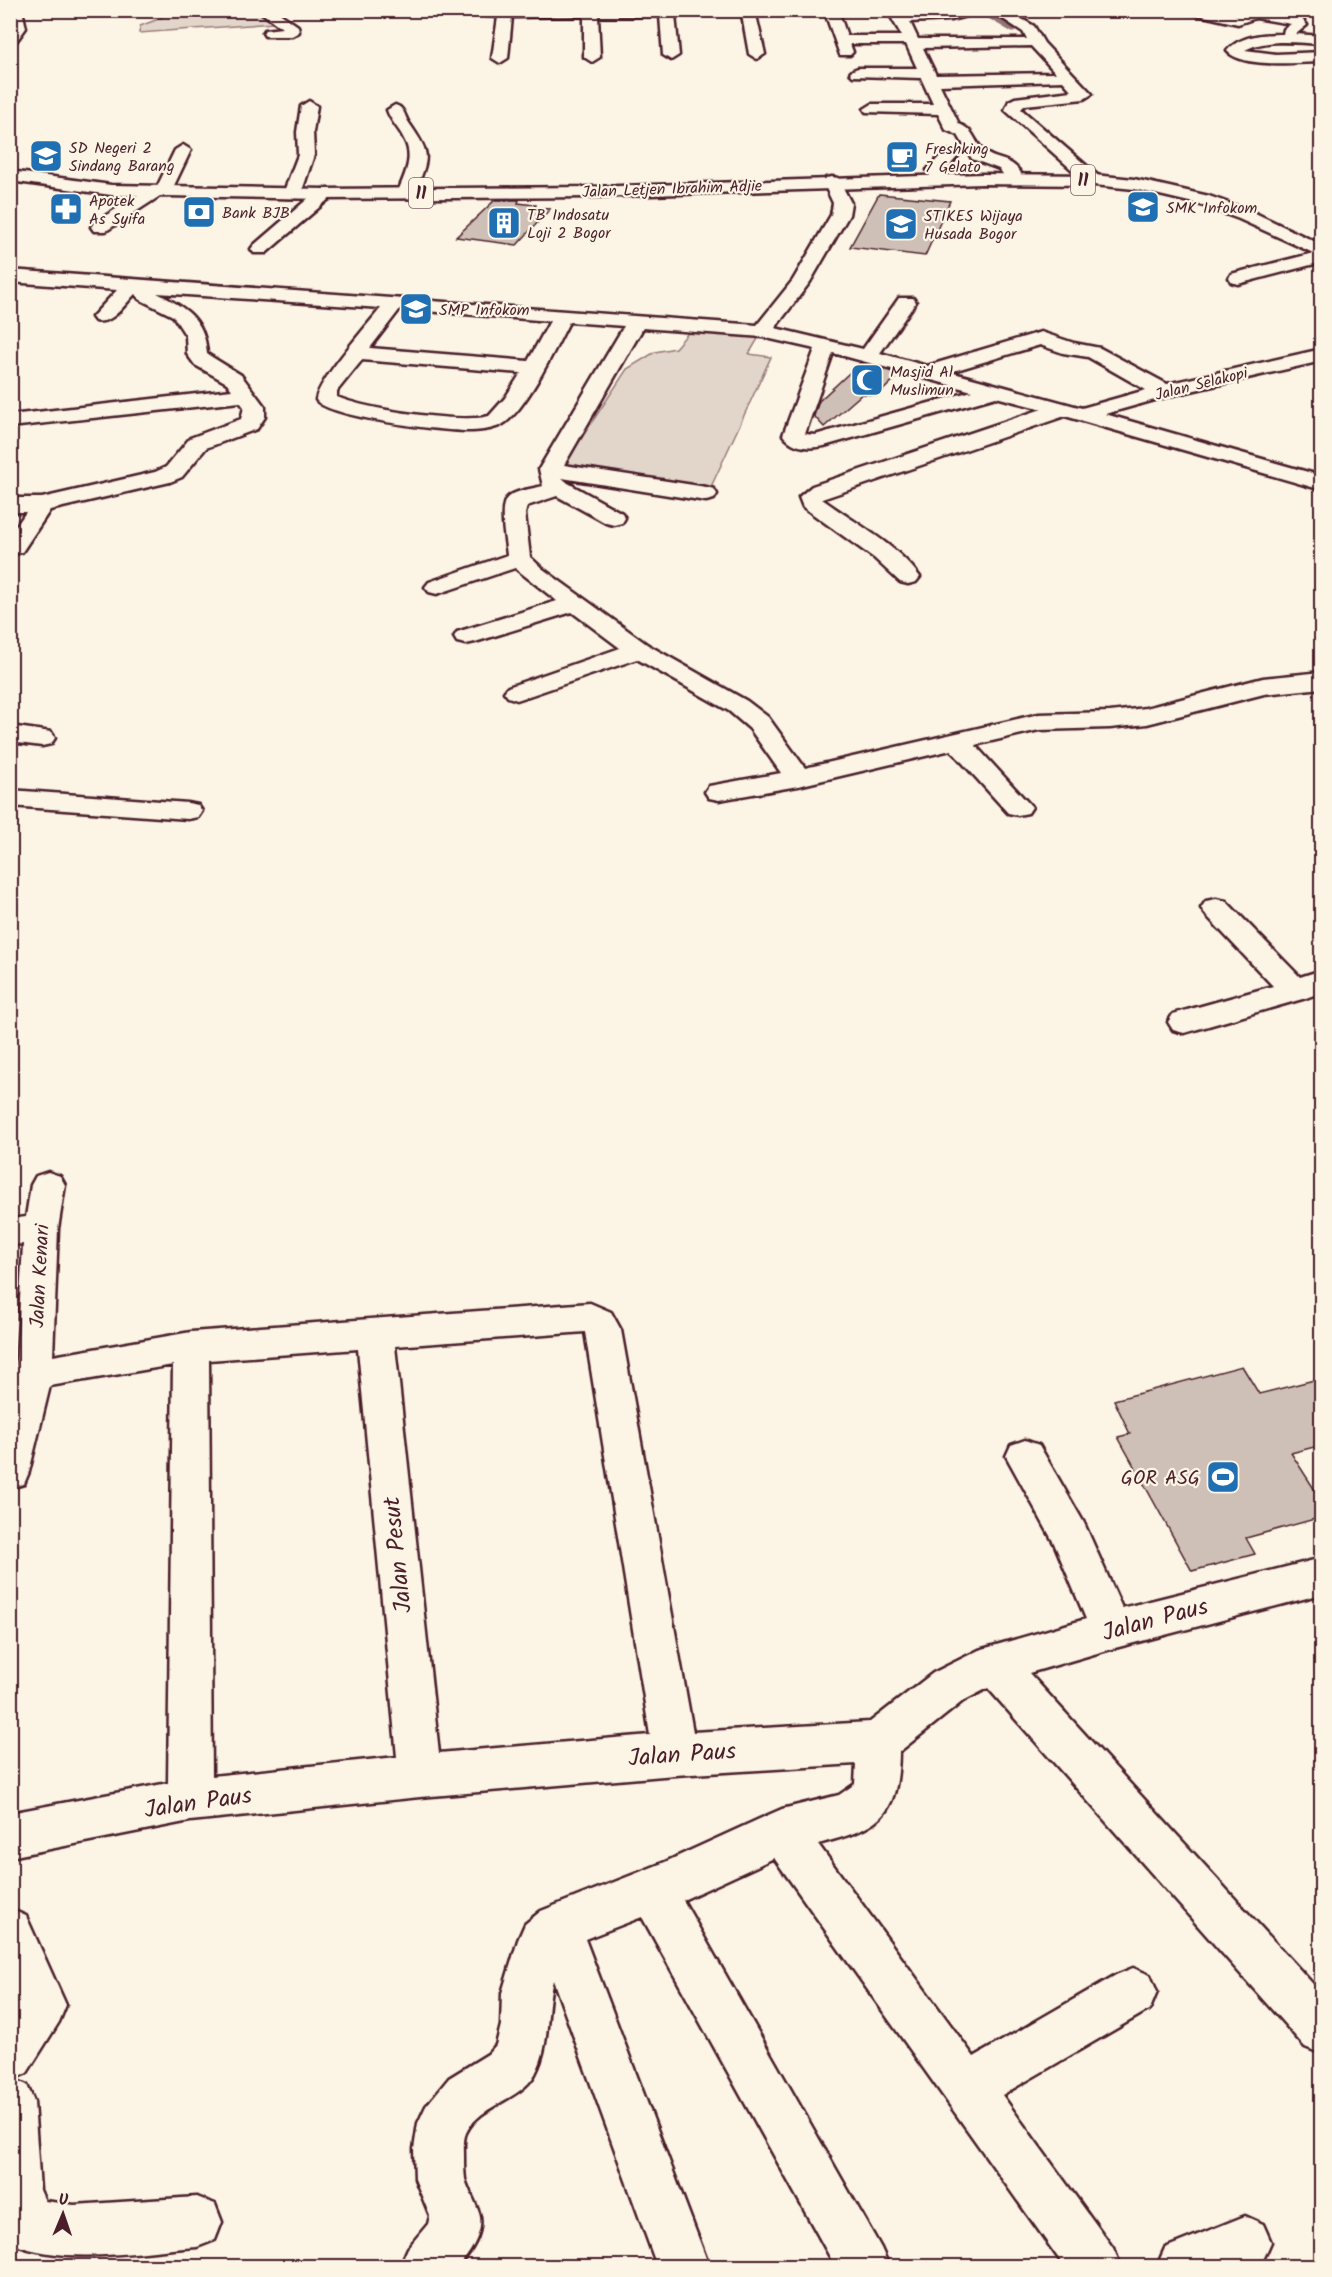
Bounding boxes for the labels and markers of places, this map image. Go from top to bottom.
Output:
place label: SD Negeri 2 Sindang Barang [69,136,175,179]
place label: Freshking 7 Gelato [925,137,989,180]
school or university icon: SD Negeri 2 Sindang Barang [28,138,64,174]
cafe icon: Freshking 7 Gelato [884,139,920,175]
place label: Apotek As Syifa [89,189,145,232]
school or university icon: SMK Infokom [1125,189,1161,225]
pharmacy icon: Apotek As Syifa [48,191,84,227]
bank icon: Bank BJB [181,194,217,230]
place label: SMK Infokom [1166,196,1257,221]
place label: Bank BJB [222,201,290,226]
place label: TB Indosatu Loji 2 Bogor [527,203,612,246]
place label: STIKES Wijaya Husada Bogor [924,204,1023,247]
building icon: TB Indosatu Loji 2 Bogor [486,205,522,241]
school or university icon: STIKES Wijaya Husada Bogor [883,206,919,242]
school or university icon: SMP Infokom [398,291,434,327]
place label: SMP Infokom [439,298,530,323]
place label: Masjid Al Muslimun [890,360,954,403]
mosque icon: Masjid Al Muslimun [849,362,885,398]
sports icon: GOR ASG [1205,1459,1241,1495]
place label: GOR ASG [1121,1463,1200,1495]

